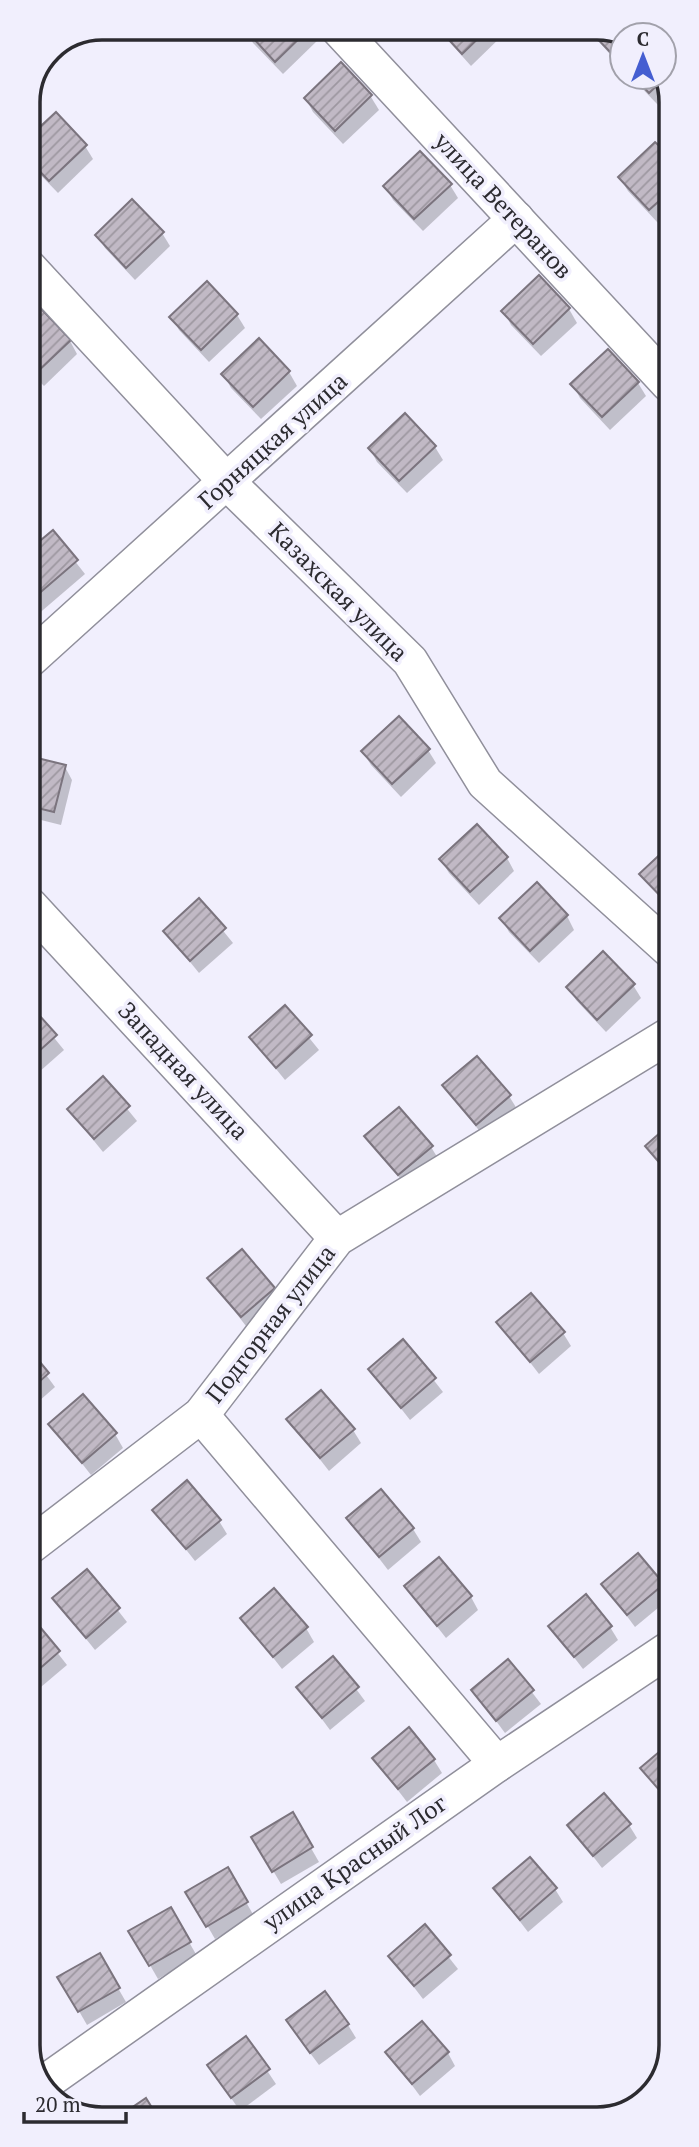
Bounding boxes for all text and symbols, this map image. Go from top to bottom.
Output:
north arrow [608,21,678,91]
text: С [637,26,649,51]
street label: улица Ветеранов [427,125,580,285]
street label: Горняцкая улица [191,365,354,516]
street label: Казахская улица [262,515,415,668]
street label: Западная улица [112,995,256,1146]
street label: Подгорная улица [198,1238,342,1409]
street label: улица Красный Лог [256,1787,452,1938]
scale bar [24,2080,126,2124]
text: 20 m [35,2090,81,2118]

